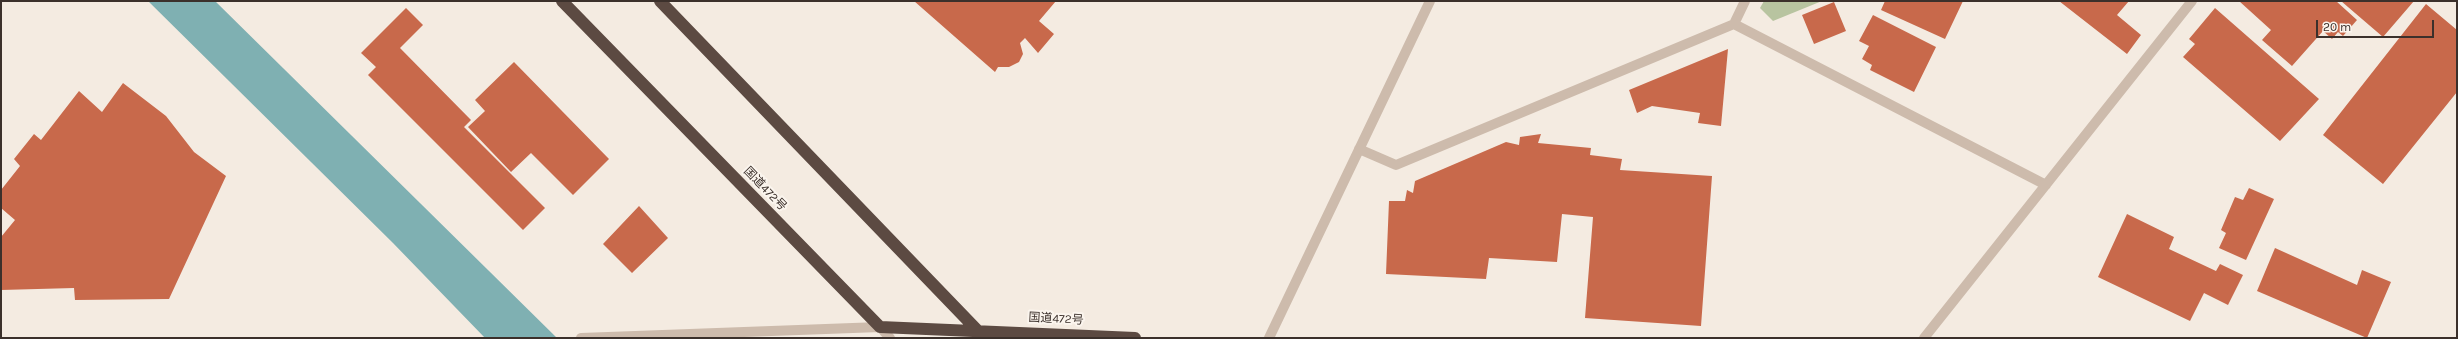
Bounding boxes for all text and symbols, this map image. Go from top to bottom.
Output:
scale bar [2318,12,2436,38]
text: 20 m [2323,20,2351,34]
street label: 国道472号 [741,164,789,214]
street label: 国道472号 [1028,310,1084,328]

